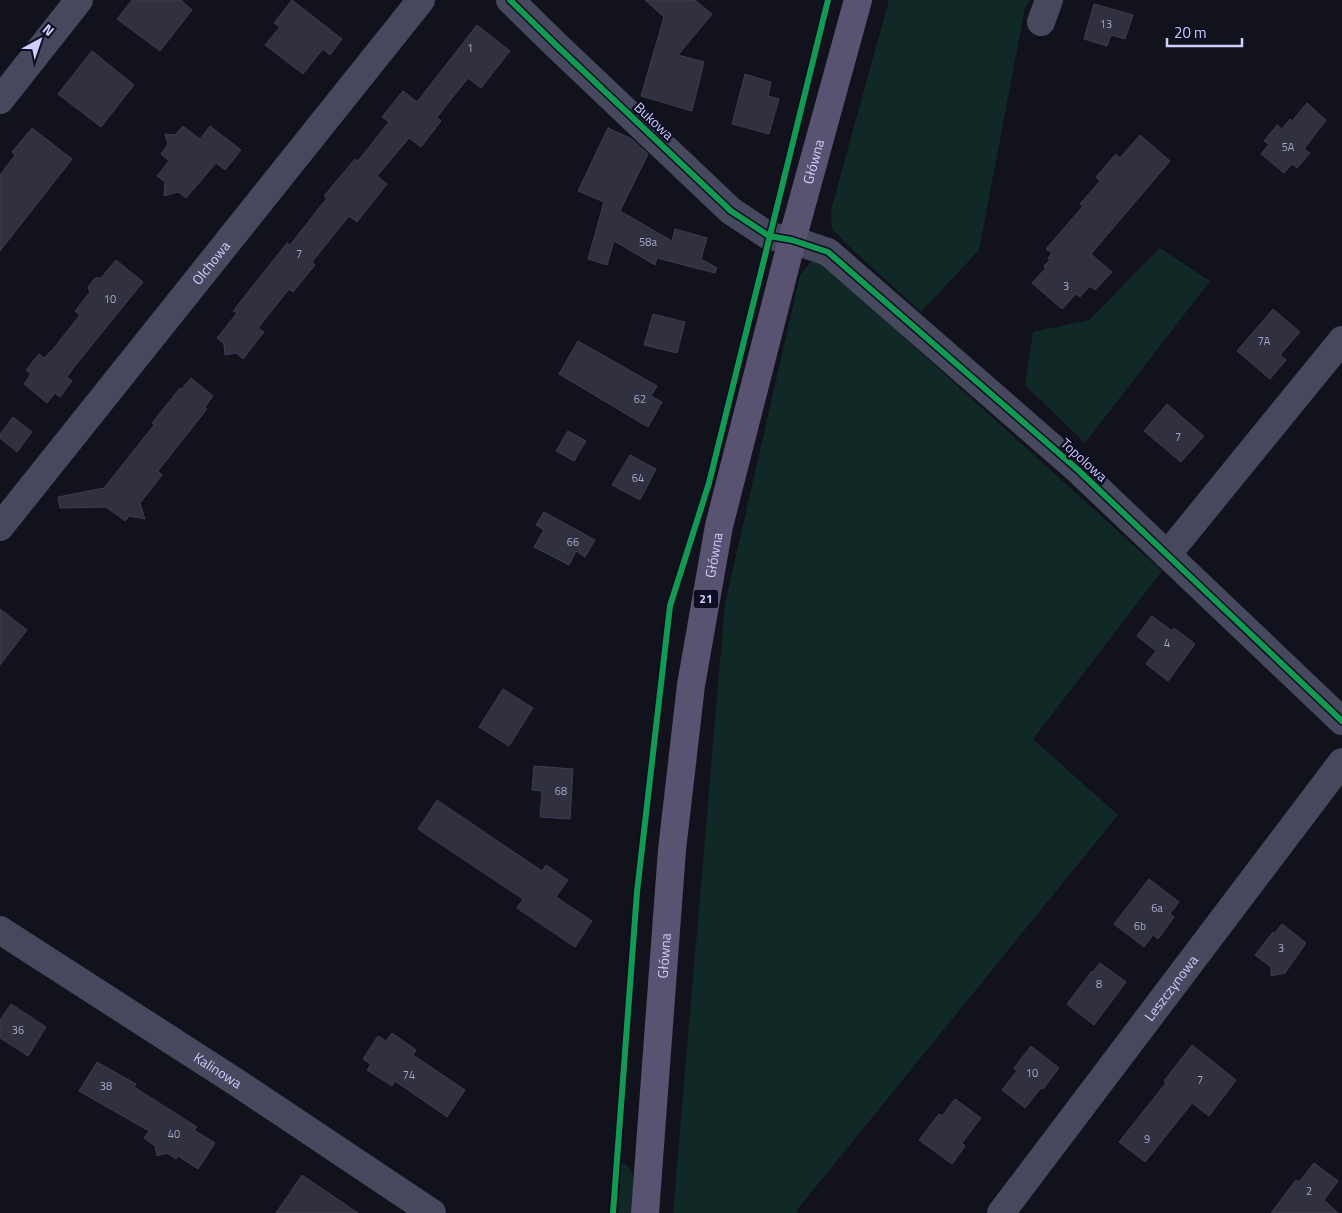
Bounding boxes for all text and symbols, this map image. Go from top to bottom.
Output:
north arrow [15,15,65,65]
scale bar [1167,15,1242,47]
house number: 13 [1100,16,1112,32]
text: N [38,18,59,41]
text: 20 m [1174,21,1207,44]
house number: 1 [467,40,473,56]
street label: Bukowa [630,97,679,145]
street label: Główna [797,137,829,186]
house number: 5A [1282,139,1295,155]
house number: 58a [639,234,657,250]
street label: Olchowa [186,236,235,289]
house number: 7 [296,246,302,262]
house number: 3 [1063,278,1069,294]
house number: 10 [104,291,116,307]
house number: 7A [1258,333,1271,349]
house number: 62 [634,391,646,407]
house number: 7 [1175,429,1181,445]
street label: Topolowa [1056,433,1112,486]
house number: 64 [632,470,644,486]
street label: Główna [699,531,728,579]
house number: 66 [567,534,579,550]
road number: 21 [694,590,718,608]
house number: 4 [1164,635,1170,651]
house number: 68 [555,783,567,799]
house number: 6a [1151,900,1163,916]
house number: 6b [1134,918,1146,934]
street label: Główna [651,932,676,979]
house number: 3 [1278,940,1284,956]
street label: Leszczynowa [1139,950,1203,1025]
house number: 8 [1096,976,1102,992]
house number: 36 [12,1022,24,1038]
street label: Kalinowa [190,1046,246,1093]
house number: 10 [1026,1065,1038,1081]
house number: 74 [403,1067,415,1083]
house number: 7 [1197,1072,1203,1088]
house number: 38 [100,1078,112,1094]
house number: 40 [168,1126,180,1142]
house number: 9 [1144,1131,1150,1147]
house number: 2 [1306,1183,1312,1199]

